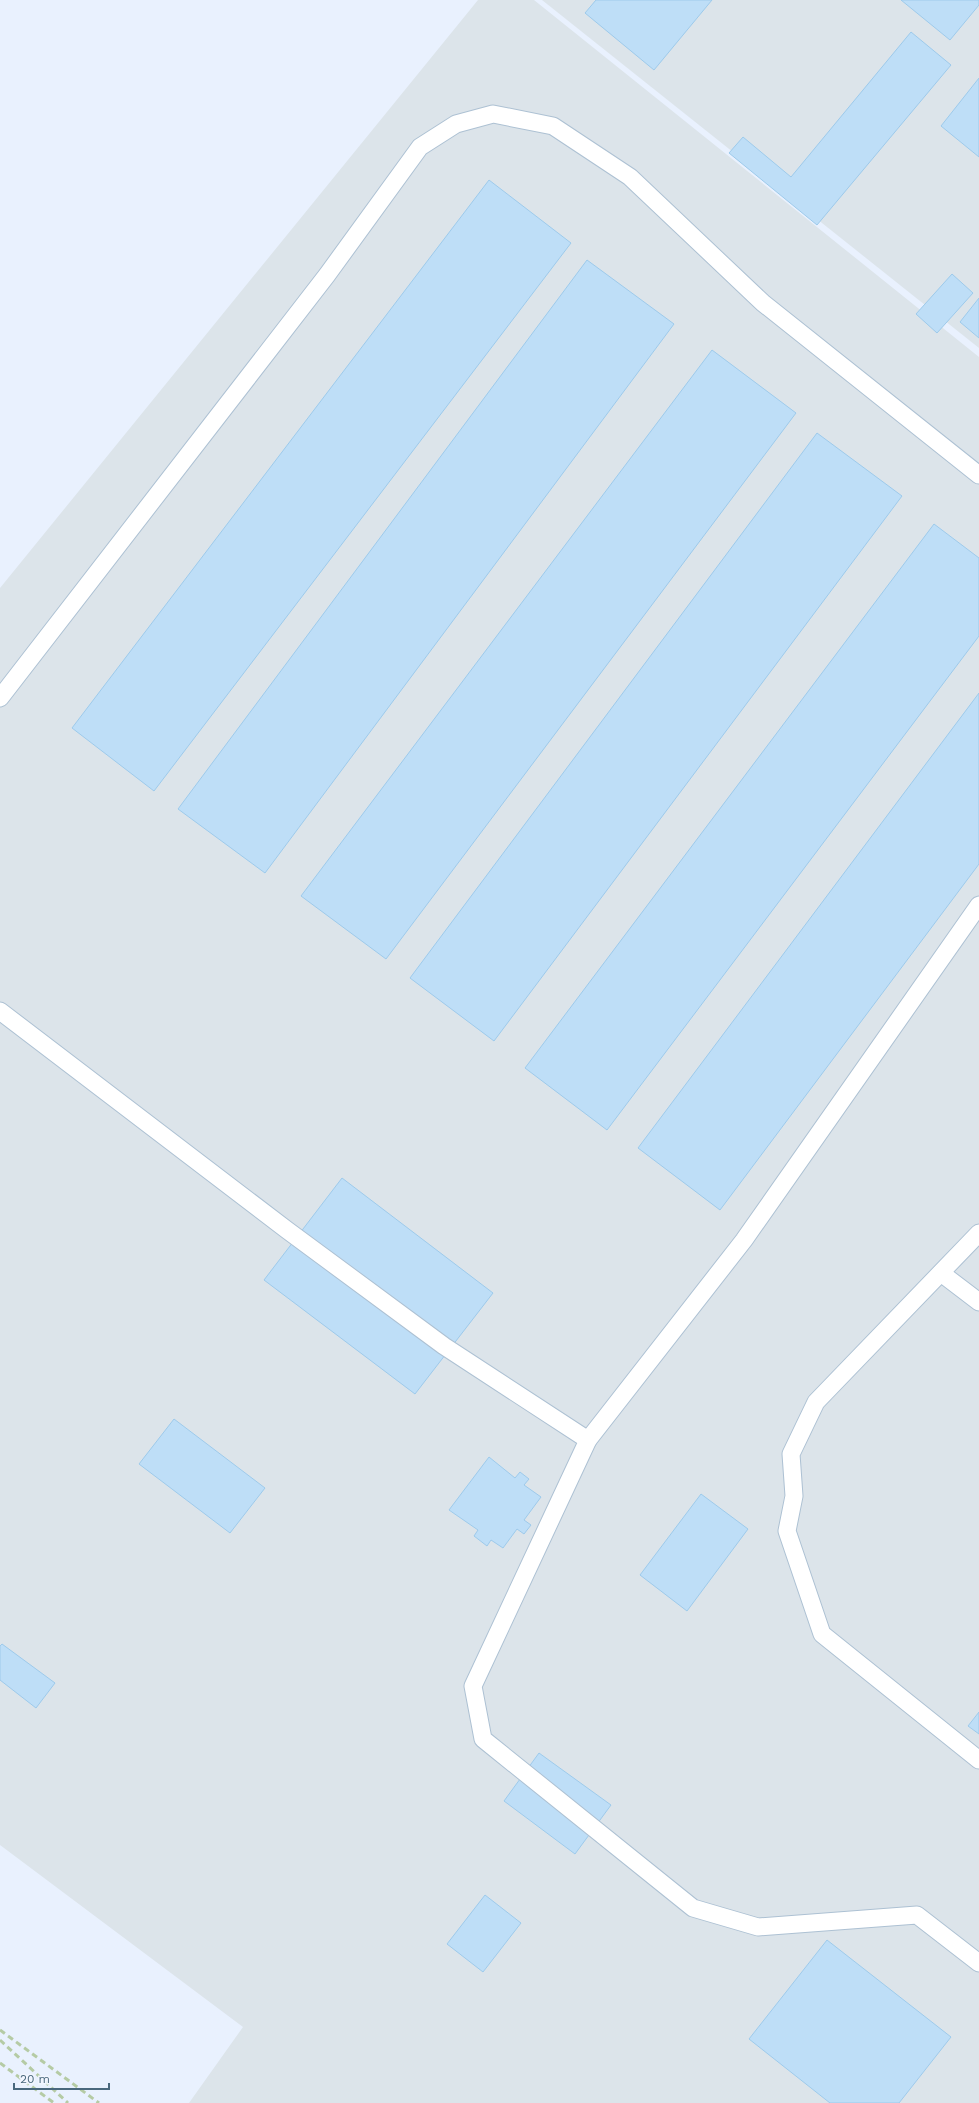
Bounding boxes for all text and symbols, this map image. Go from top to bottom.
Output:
scale bar [14,2065,109,2091]
text: 20 m [20,2072,50,2086]

